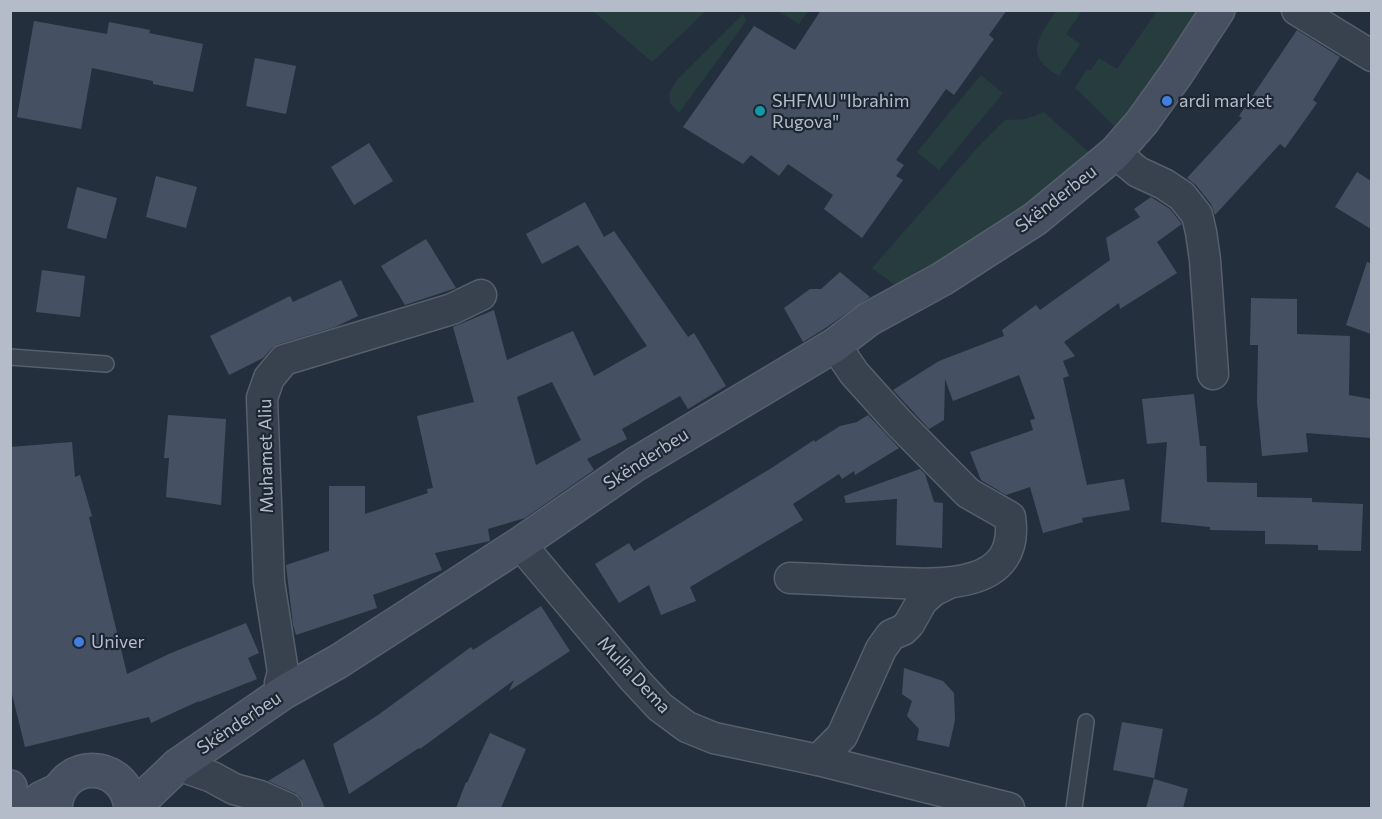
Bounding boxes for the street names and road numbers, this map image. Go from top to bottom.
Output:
street label: Skënderbeu [1010,160,1100,237]
street label: Muhamet Aliu [253,399,277,513]
street label: Skënderbeu [599,423,692,494]
street label: Mulla Dema [594,631,676,717]
street label: Skënderbeu [192,686,285,758]

